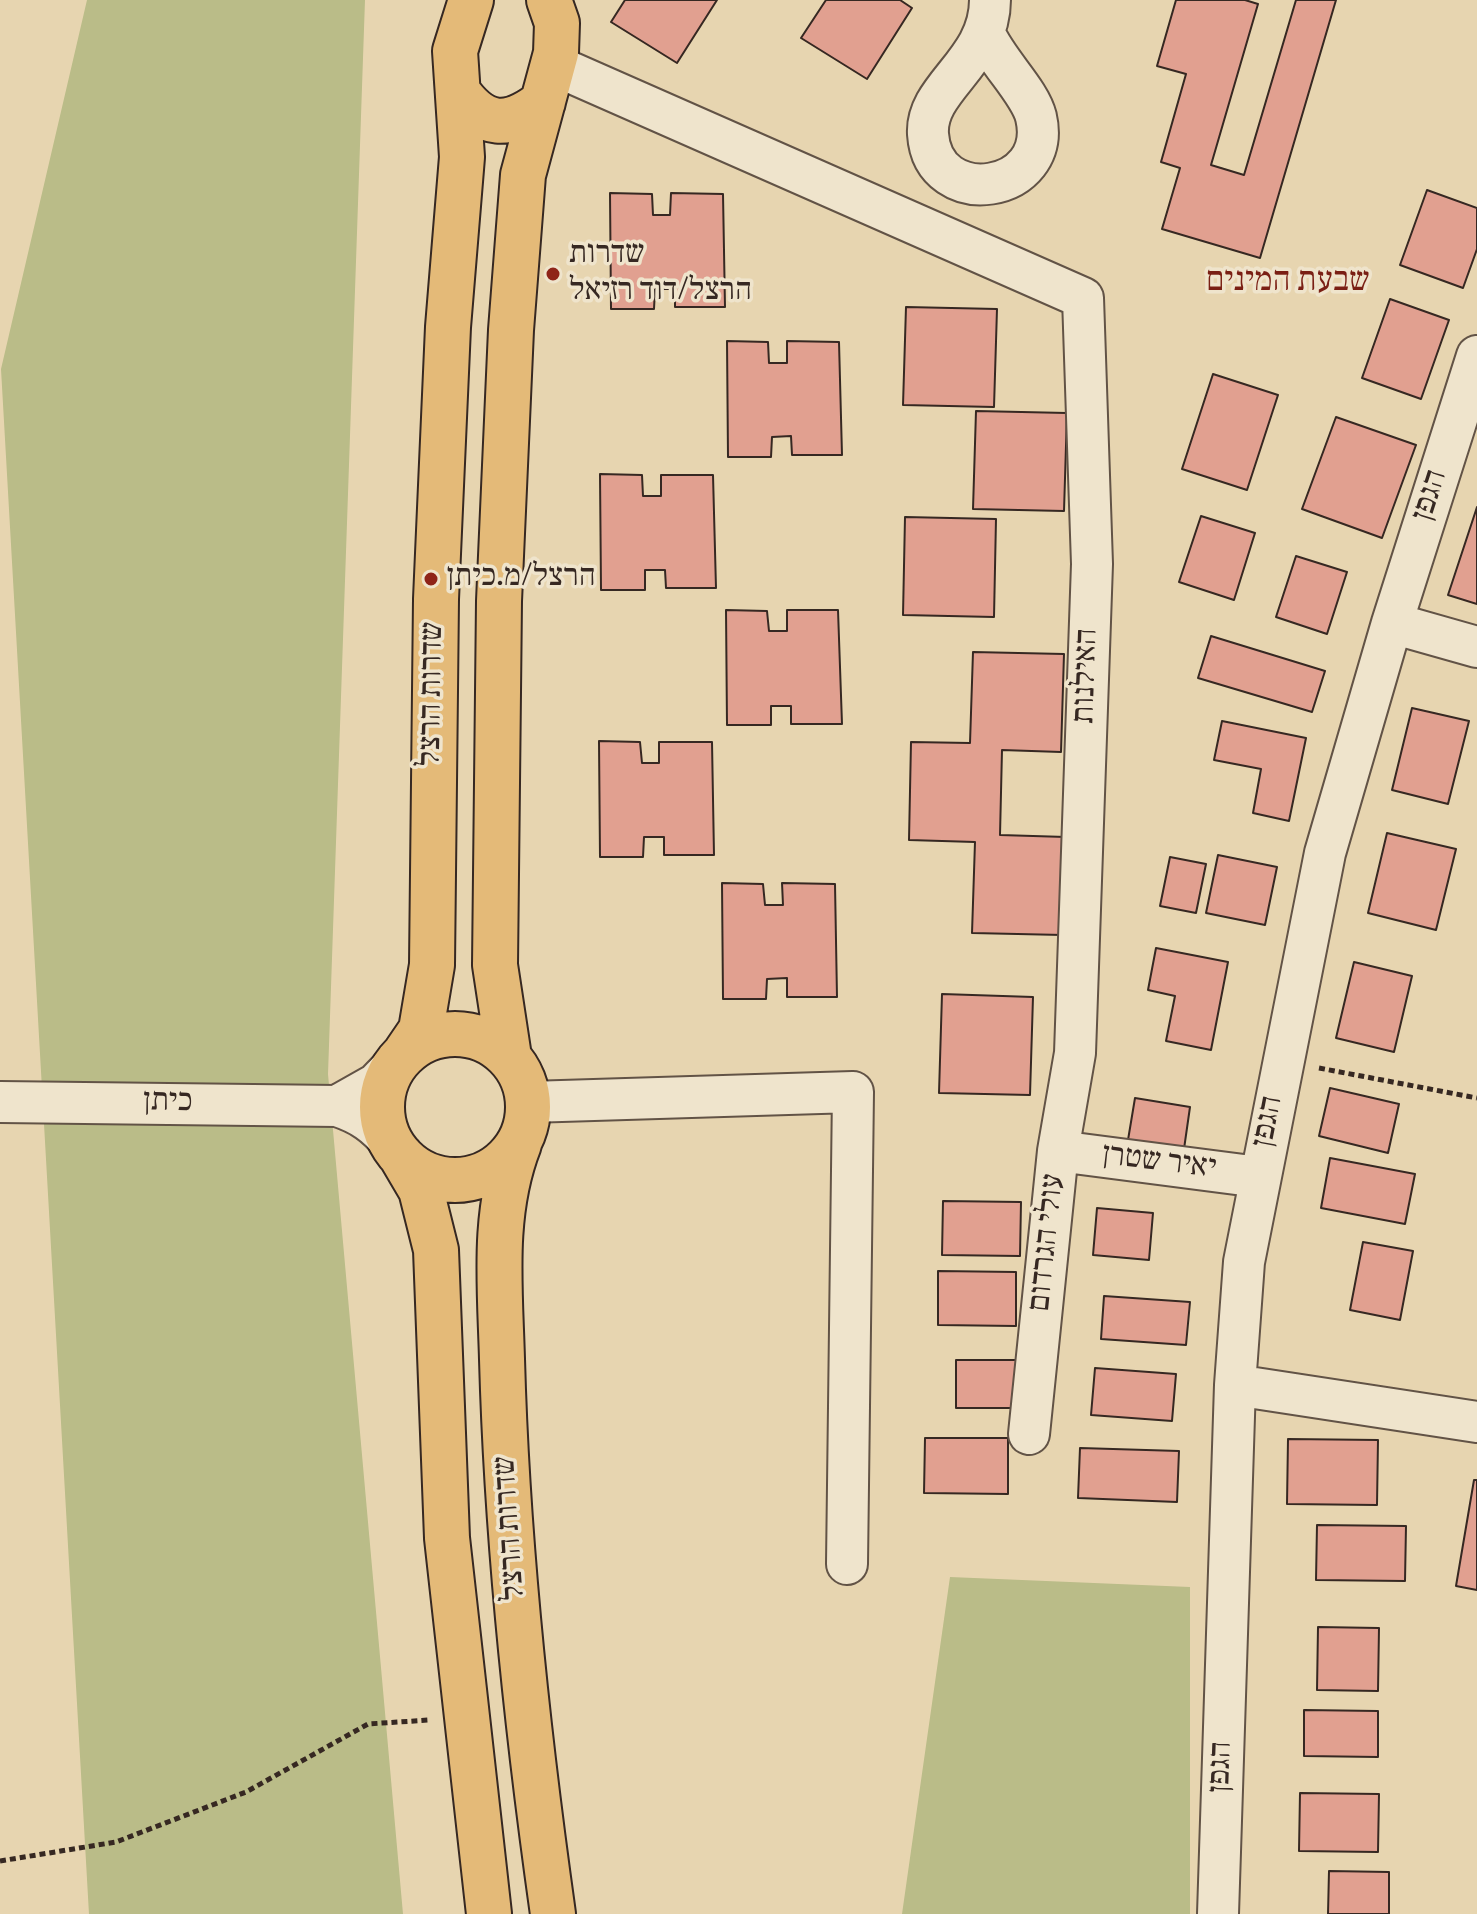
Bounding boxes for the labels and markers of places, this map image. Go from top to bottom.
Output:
place label: שדרות הרצל/דוד רזיאל [569,237,752,312]
marker: שדרות הרצל/דוד רזיאל [544,265,562,283]
place label: הרצל/מ.כיתן [447,560,596,598]
marker: הרצל/מ.כיתן [422,570,440,588]

